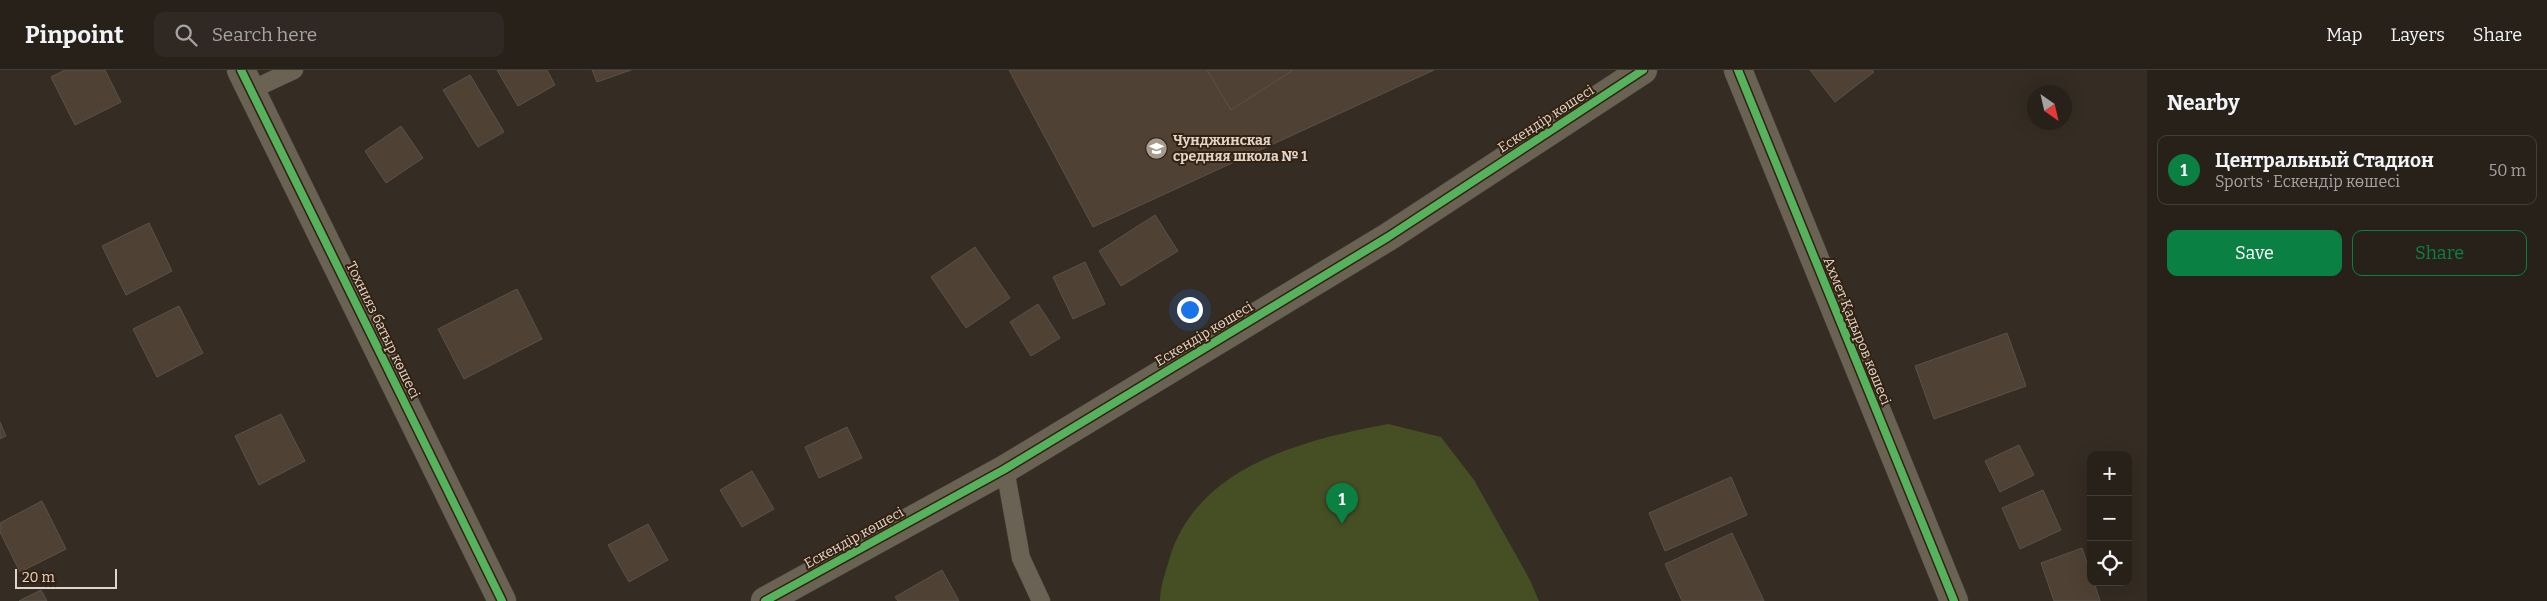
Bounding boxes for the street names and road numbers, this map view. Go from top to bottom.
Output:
street label: Ескендір көшесі [1495,82,1597,156]
street label: Ахмет Қадыров көшесі [1820,255,1894,407]
street label: Тохнияз батыр көшесі [342,259,424,401]
street label: Ескендір көшесі [1152,298,1256,370]
street label: Ескендір көшесі [801,504,907,572]

